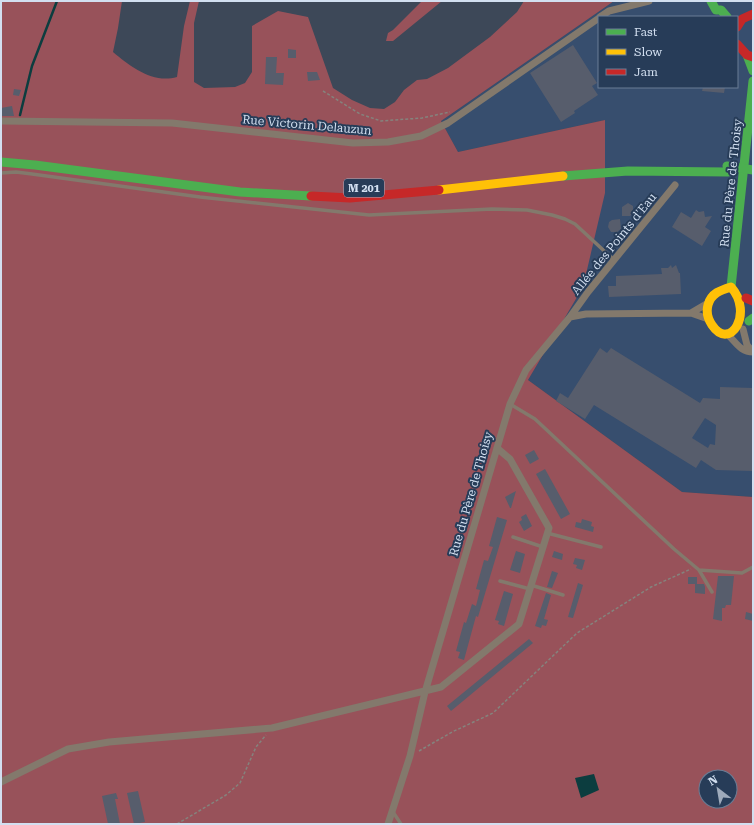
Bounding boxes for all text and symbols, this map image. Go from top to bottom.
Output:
legend [598,16,738,88]
text: Fast [634,25,658,39]
text: Slow [634,45,662,59]
text: Jam [634,65,658,79]
street label: Rue Victorin Delauzun [242,112,372,138]
street label: Rue du Père de Thoisy [717,117,745,248]
road number: M 201 [344,179,384,197]
street label: Allée des Points d'Eau [569,190,660,298]
street label: Rue du Père de Thoisy [447,429,496,558]
north arrow [698,769,738,809]
text: N [706,773,721,789]

